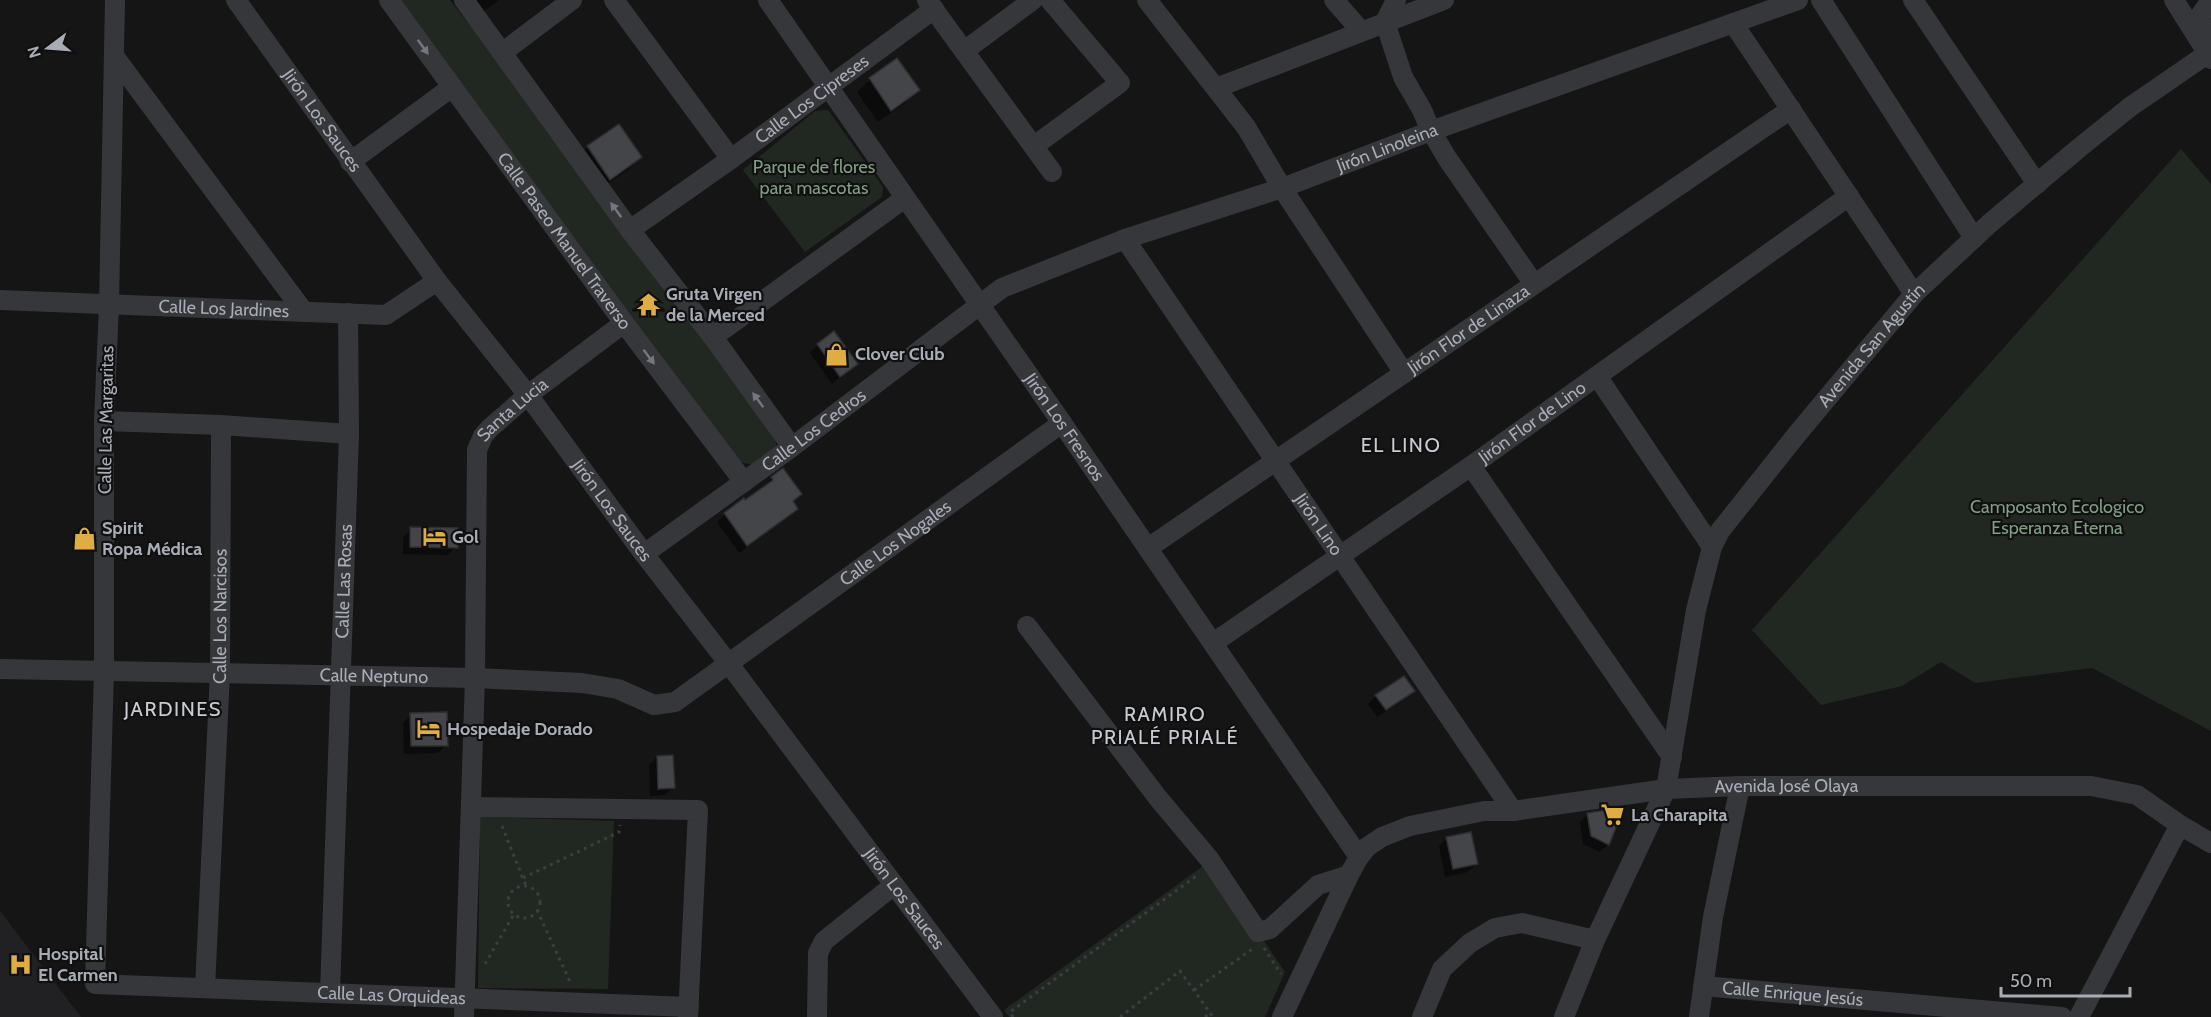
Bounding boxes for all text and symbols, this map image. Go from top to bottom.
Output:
north arrow [18,18,78,78]
one-way arrow [417,39,429,55]
text: N [23,44,45,60]
street label: Calle Los Cipreses [751,50,873,149]
street label: Jirón Los Sauces [277,64,366,176]
street label: Jirón Linoleina [1332,118,1441,177]
street label: Calle Paseo Manuel Traverso [493,148,636,334]
park label: Parque de flores para mascotas [753,156,875,199]
one-way arrow [610,202,622,218]
street label: Avenida San Agustín [1813,278,1930,412]
street label: Jirón Flor de Linaza [1402,280,1534,379]
place label: Gruta Virgen de la Merced [666,283,765,326]
temple icon: Gruta Virgen de la Merced [635,291,661,317]
street label: Calle Los Jardines [158,295,290,322]
shop icon: Clover Club [824,341,850,367]
place label: Clover Club [855,343,945,365]
street label: Calle Las Margaritas [94,346,118,494]
one-way arrow [643,350,655,365]
street label: Jirón Los Fresnos [1019,368,1109,485]
street label: Santa Lucia [472,373,553,446]
street label: Jirón Flor de Lino [1473,376,1590,469]
street label: Calle Los Cedros [757,384,870,476]
one-way arrow [752,392,764,408]
district label: EL LINO [1361,433,1441,457]
street label: Jirón Los Sauces [567,454,657,566]
street label: Jirón Lino [1289,488,1348,560]
street label: Calle Los Nogales [835,495,956,591]
park label: Camposanto Ecologico Esperanza Eterna [1970,496,2144,539]
place label: Spirit Ropa Médica [102,517,202,560]
street label: Calle Las Rosas [331,524,357,639]
hotel icon: Gol [421,524,447,550]
shop icon: Spirit Ropa Médica [71,525,97,551]
place label: Gol [452,526,479,548]
street label: Calle Los Narcisos [208,549,232,684]
street label: Calle Neptuno [319,664,428,688]
district label: JARDINES [123,697,222,721]
district label: RAMIRO PRIALÉ PRIALÉ [1091,702,1239,749]
hotel icon: Hospedaje Dorado [416,716,442,742]
place label: Hospedaje Dorado [447,718,593,740]
street label: Avenida José Olaya [1714,775,1859,798]
supermarket icon: La Charapita [1600,802,1626,828]
place label: La Charapita [1631,804,1727,826]
street label: Jirón Los Sauces [859,843,950,954]
place label: Hospital El Carmen [38,943,118,986]
hospital icon: Hospital El Carmen [7,951,33,977]
scale bar [2001,960,2130,998]
text: 50 m [2010,970,2052,992]
street label: Calle Enrique Jesús [1721,977,1864,1011]
street label: Calle Las Orquideas [317,982,466,1009]

